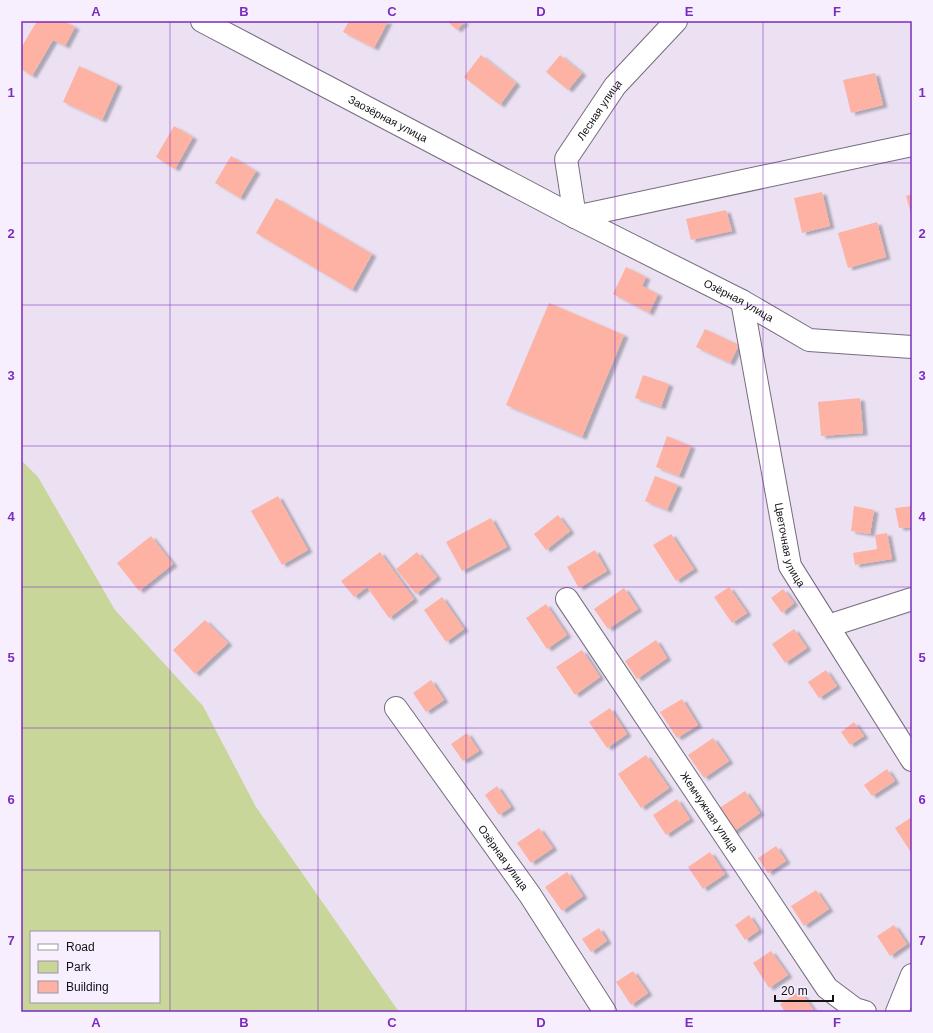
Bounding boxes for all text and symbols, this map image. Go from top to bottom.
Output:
text: A [91,4,101,19]
text: B [239,4,249,19]
text: C [387,4,397,19]
text: D [536,4,546,19]
text: E [685,4,694,19]
text: F [833,4,841,19]
street label: Лесная улица [574,76,624,142]
text: 1 [7,85,15,100]
text: 1 [918,85,926,100]
street label: Заозёрная улица [346,93,430,145]
text: 2 [7,226,15,241]
text: 2 [918,226,926,241]
street label: Озёрная улица [702,277,776,324]
text: 3 [7,368,15,383]
text: 3 [918,368,926,383]
street label: Цветочная улица [773,502,808,590]
text: 4 [7,509,15,524]
text: 4 [918,509,926,524]
text: 5 [7,650,15,665]
text: 5 [918,650,926,665]
street label: Жемчужная улица [678,769,741,855]
text: 6 [7,792,15,807]
text: 6 [918,792,926,807]
street label: Озёрная улица [476,823,531,893]
legend [30,931,160,1003]
text: 7 [7,933,15,948]
text: 7 [918,933,926,948]
text: Road [66,940,95,954]
text: Park [66,960,92,974]
scale bar [775,977,833,1003]
text: Building [66,980,109,994]
text: 20 m [781,984,808,998]
text: A [91,1015,101,1030]
text: B [239,1015,249,1030]
text: C [387,1015,397,1030]
text: D [536,1015,546,1030]
text: E [685,1015,694,1030]
text: F [833,1015,841,1030]

